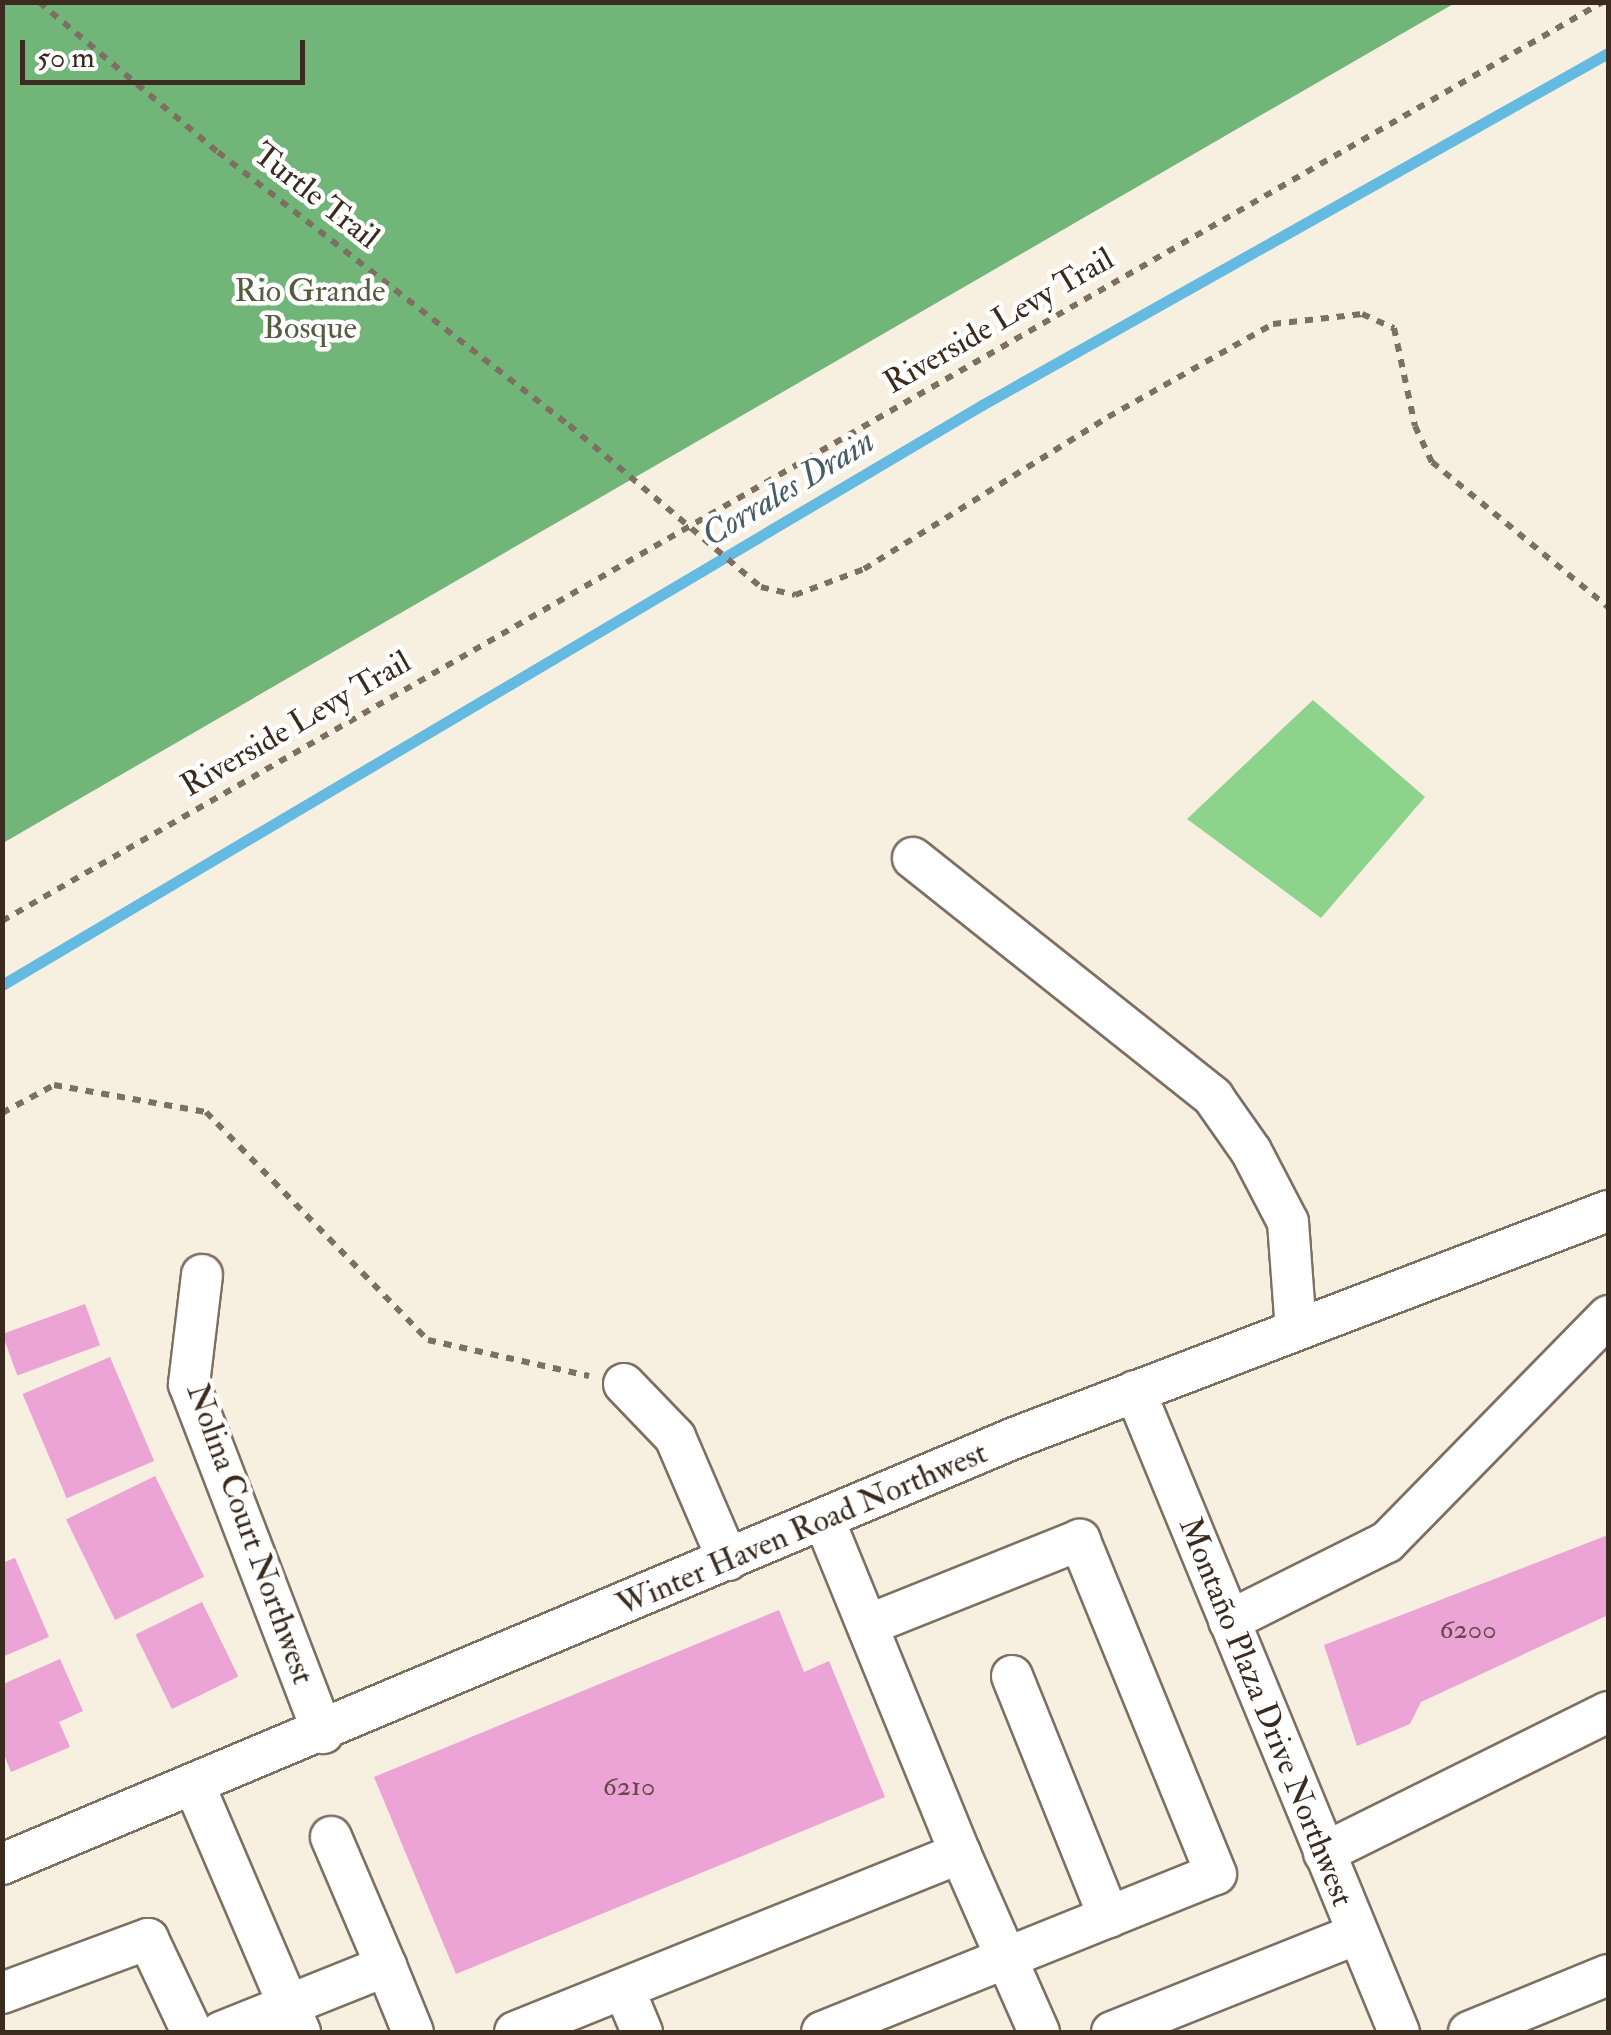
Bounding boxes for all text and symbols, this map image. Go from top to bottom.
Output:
scale bar [25,20,310,82]
text: 50 m [37,39,95,76]
street label: Turtle Trail [245,135,387,257]
street label: Riverside Levy Trail [877,240,1121,402]
park label: Rio Grande Bosque [235,273,385,348]
water label: Corrales Drain [694,420,882,556]
street label: Riverside Levy Trail [174,643,418,805]
street label: Nolina Court Northwest [178,1379,322,1689]
street label: Winter Haven Road Northwest [611,1433,993,1625]
street label: Montaño Plaza Drive Northwest [1170,1512,1362,1912]
house number: 6200 [1439,1613,1497,1647]
house number: 6210 [603,1770,655,1804]

